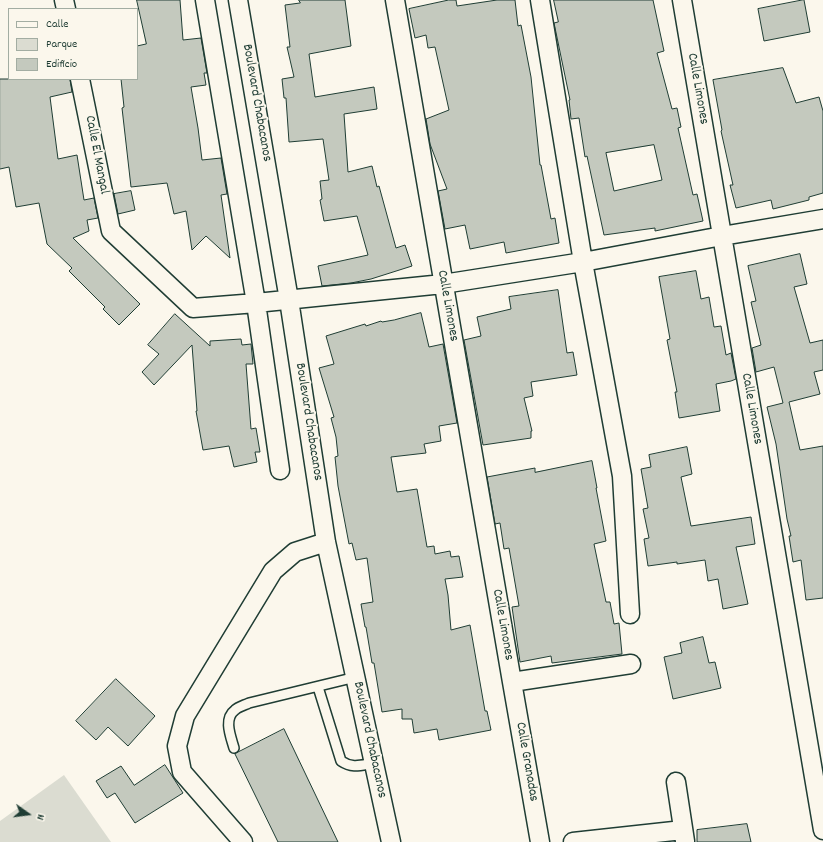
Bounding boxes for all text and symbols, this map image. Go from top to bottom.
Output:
legend [8,8,138,80]
text: Calle [46,16,69,33]
text: Parque [46,36,77,53]
street label: Boulevard Chabacanos [237,43,275,163]
street label: Calle Limones [682,52,712,126]
text: Edificio [46,56,77,73]
street label: Calle El Mangal [80,114,112,196]
street label: Calle Limones [432,269,462,343]
street label: Boulevard Chabacanos [290,362,326,482]
street label: Calle Limones [736,372,766,446]
street label: Calle Limones [487,588,517,662]
street label: Boulevard Chabacanos [348,680,390,800]
street label: Calle Granadas [511,721,541,803]
north arrow [8,794,48,834]
text: N [31,812,48,821]

